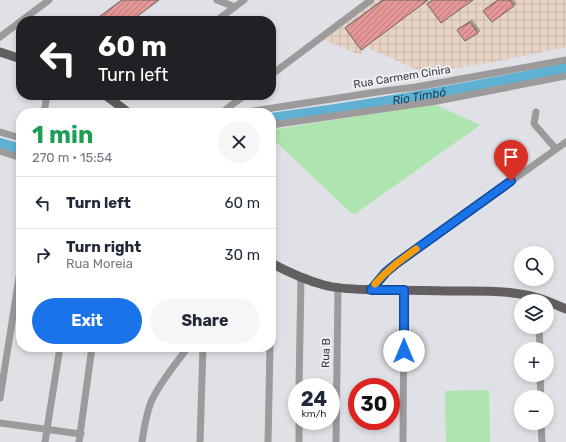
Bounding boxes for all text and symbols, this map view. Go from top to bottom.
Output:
text: 60 m [98,30,167,63]
icon: left [32,32,84,84]
street label: Rua Carmem Cinira [353,63,451,91]
text: Turn left [98,64,168,86]
water label: Rio Timbó [391,85,448,108]
text: 1 min [32,121,93,149]
button: close [218,121,260,163]
pin [494,140,528,181]
icon: arrive [500,146,522,168]
text: 270 m · 15:54 [32,150,112,165]
icon: left [32,192,54,214]
text: Turn left [66,194,131,212]
text: 60 m [224,194,260,212]
text: Turn right [66,238,141,256]
icon: right [32,244,54,266]
text: 30 m [224,246,260,264]
map controls [514,246,554,430]
button: search [514,246,554,286]
text: Rua Moreia [66,256,133,271]
button: layers [514,294,554,334]
button: Exit [32,298,142,344]
button: Share [150,298,260,344]
position arrow [383,330,425,372]
street label: Rua B [319,338,333,368]
button: + [514,342,554,382]
speed limit sign: 30 [348,378,400,430]
text: 24 [301,387,327,411]
button: − [514,390,554,430]
text: km/h [302,408,326,420]

